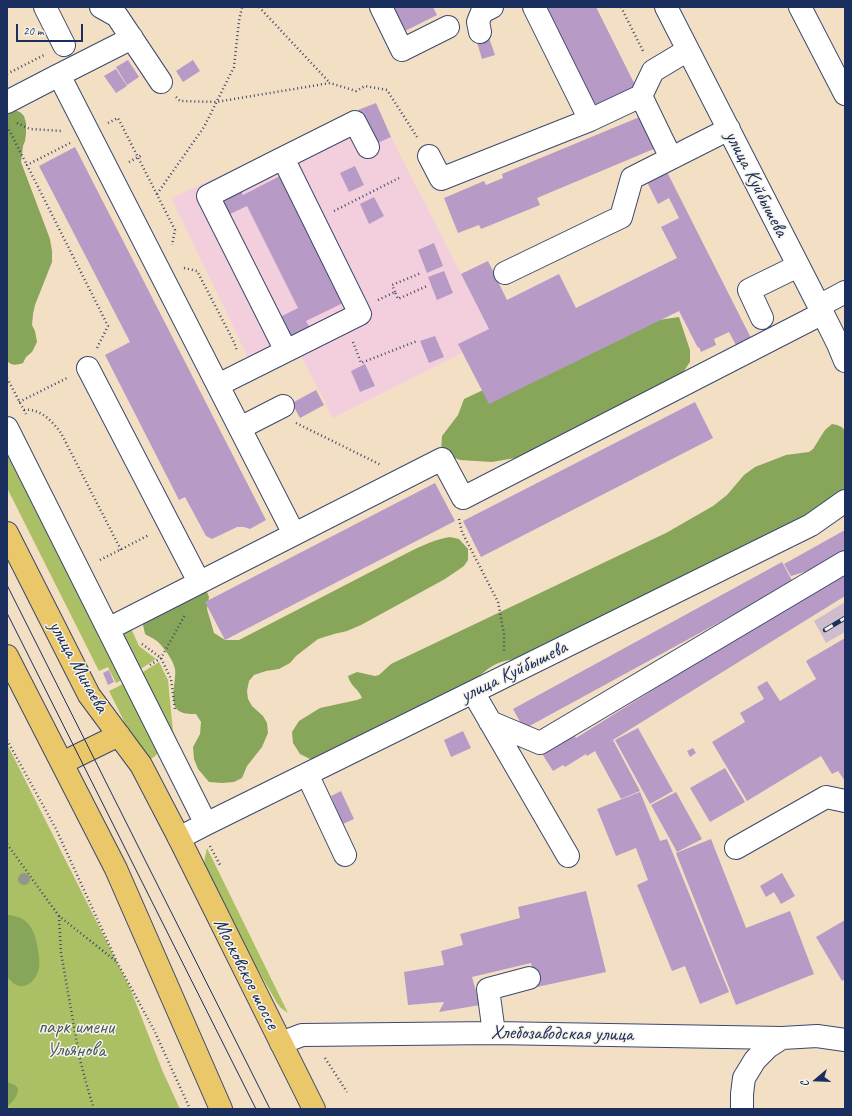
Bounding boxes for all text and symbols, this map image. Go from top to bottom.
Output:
scale bar [18,16,85,42]
text: 20 m [23,23,43,39]
street label: улица Куйбышева [719,127,793,241]
street label: улица Минаева [43,617,113,717]
street label: улица Куйбышева [457,636,571,708]
street label: Московское шоссе [208,914,284,1034]
park label: парк имени Ульянова [38,1016,114,1063]
street label: Хлебозаводская улица [491,1021,633,1047]
north arrow [796,1060,836,1100]
text: С [797,1079,812,1089]

